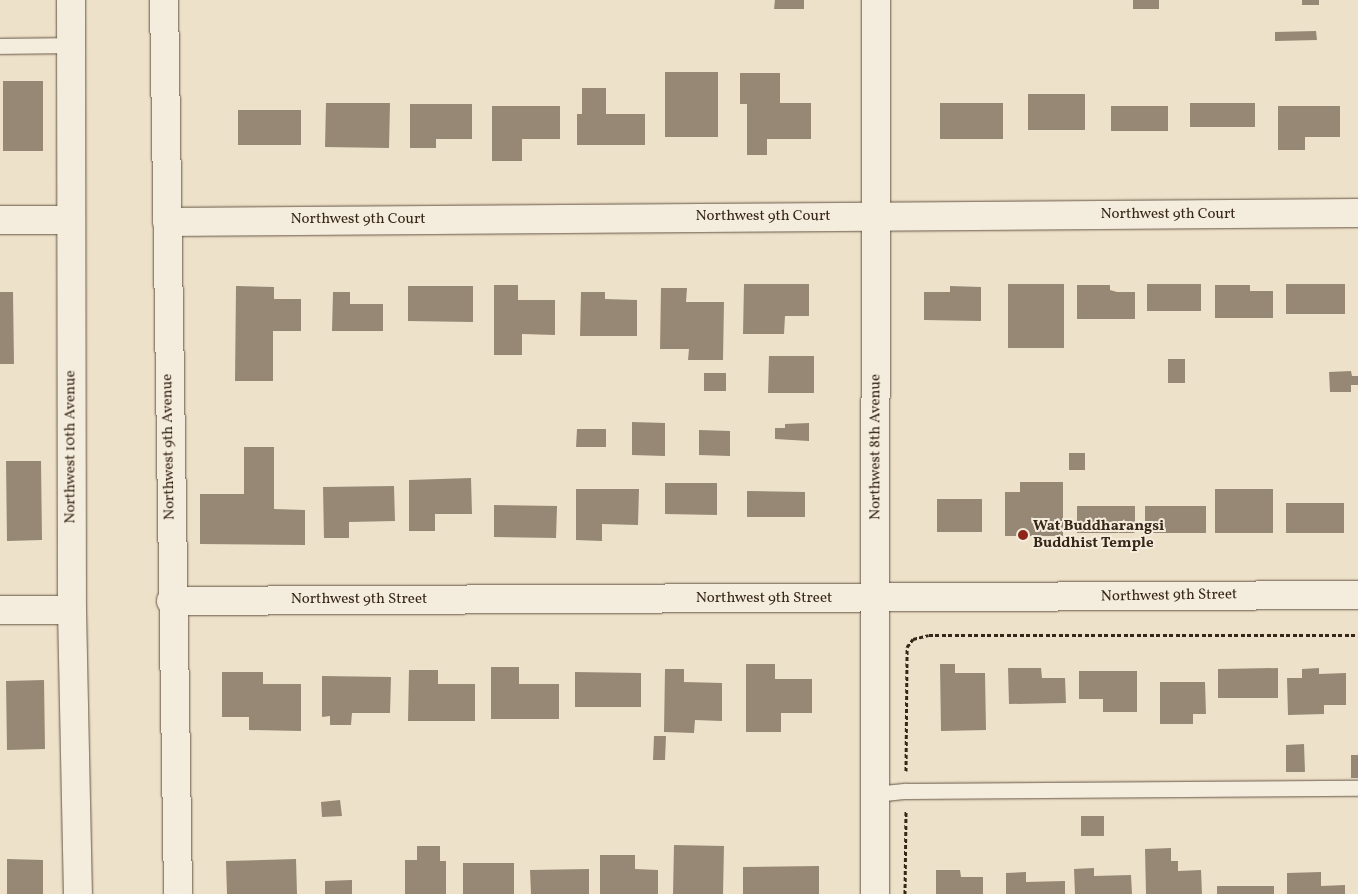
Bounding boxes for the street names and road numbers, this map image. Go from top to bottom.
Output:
street label: Northwest 9th Court [1100,206,1236,224]
street label: Northwest 9th Court [695,208,831,226]
street label: Northwest 9th Court [290,211,426,229]
street label: Northwest 10th Avenue [62,370,80,524]
street label: Northwest 9th Avenue [159,374,179,520]
street label: Northwest 8th Avenue [867,374,885,520]
street label: Northwest 9th Street [1101,586,1237,606]
street label: Northwest 9th Street [696,590,832,608]
street label: Northwest 9th Street [291,591,427,609]

